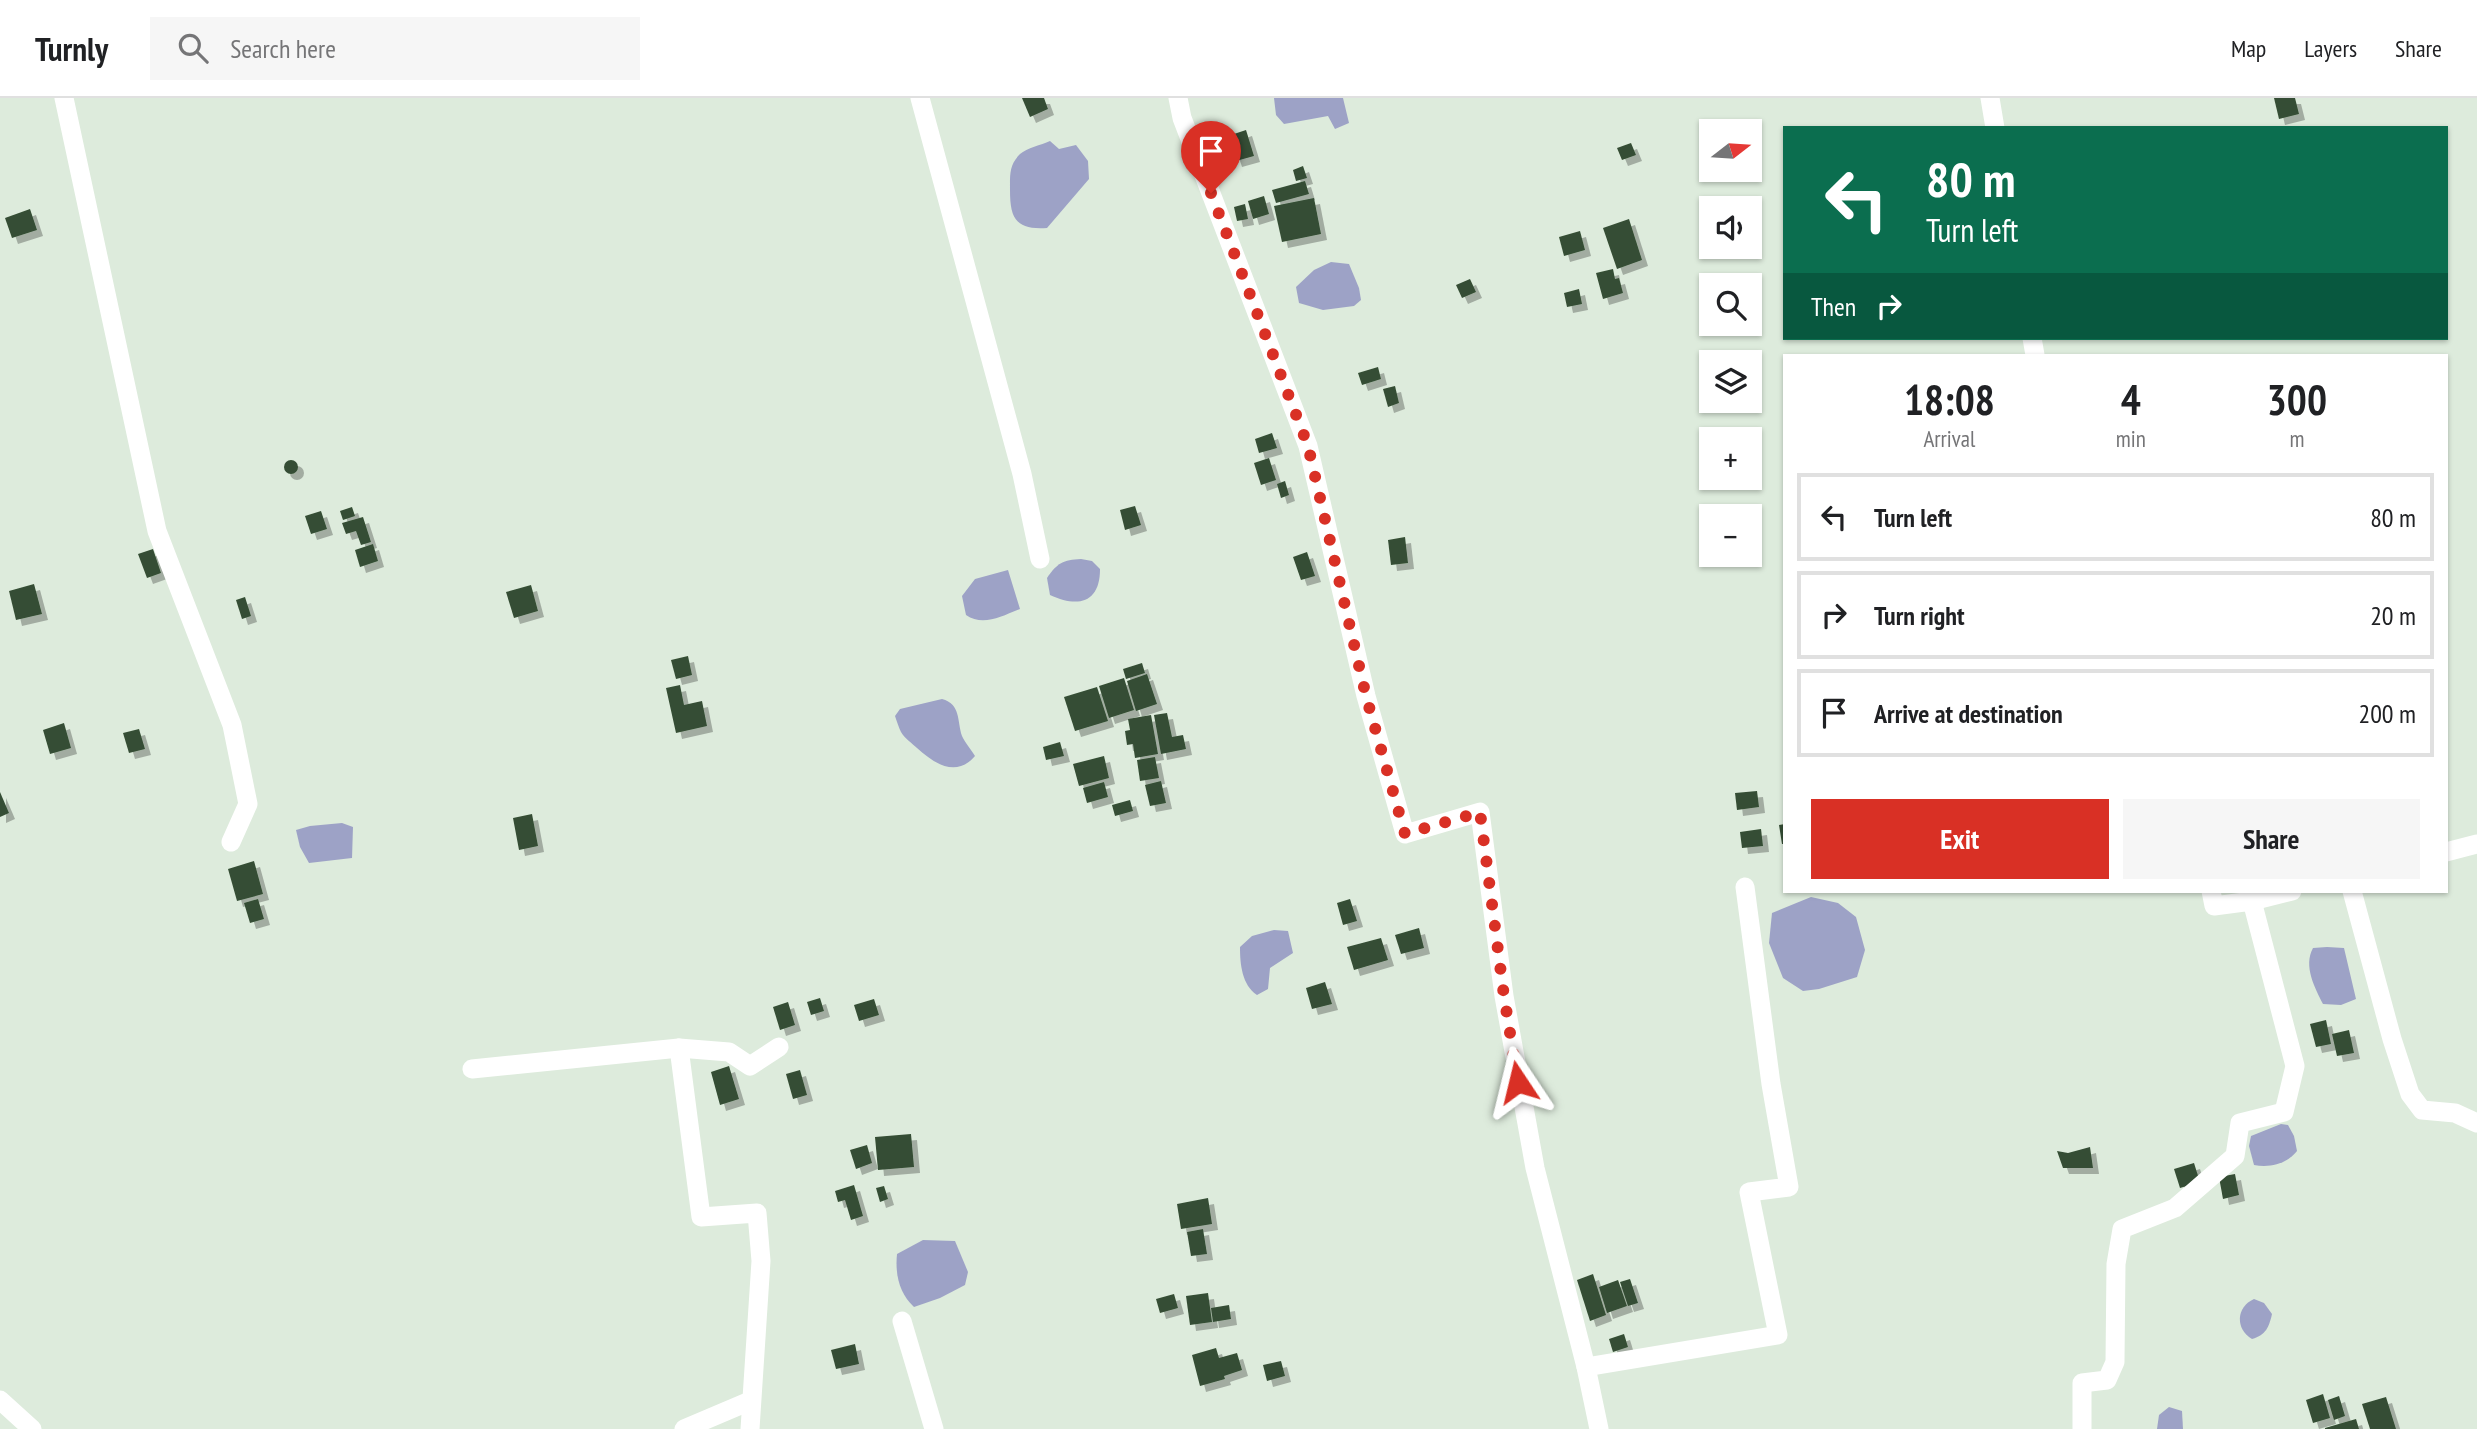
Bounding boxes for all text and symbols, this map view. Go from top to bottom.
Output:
search box [150,17,640,80]
text: Turnly [35,27,108,70]
icon: search [174,29,212,67]
text: Search here [230,32,336,65]
text: Map [2231,33,2266,64]
text: Layers [2304,33,2357,64]
text: Share [2395,33,2442,64]
north arrow [1699,119,1762,182]
map controls [1699,119,1762,567]
pin [1181,121,1241,193]
icon: arrive [1192,132,1230,170]
text: 80 m [1926,147,2015,211]
icon: left [1811,154,1902,245]
button: sound [1699,196,1762,259]
text: Turn left [1926,209,2018,251]
button: search [1699,273,1762,336]
icon: right [1870,287,1908,325]
text: Then [1811,290,1856,323]
button: layers [1699,350,1762,413]
text: 18:08 [1904,372,1995,427]
text: 4 [2121,372,2141,427]
text: 300 [2267,372,2327,427]
text: Arrival [1923,424,1975,453]
text: min [2116,424,2146,453]
text: m [2289,424,2304,453]
button: + [1699,427,1762,490]
icon: left [1815,498,1853,536]
text: Turn left [1874,501,1952,534]
text: 80 m [2370,501,2416,534]
button: − [1699,504,1762,567]
icon: right [1815,596,1853,634]
text: Turn right [1874,599,1965,632]
text: 20 m [2370,599,2416,632]
icon: arrive [1815,694,1853,732]
text: Arrive at destination [1874,697,2063,730]
text: 200 m [2358,697,2416,730]
button: Exit [1811,799,2109,879]
button: Share [2123,799,2420,879]
position arrow [1481,1045,1555,1119]

